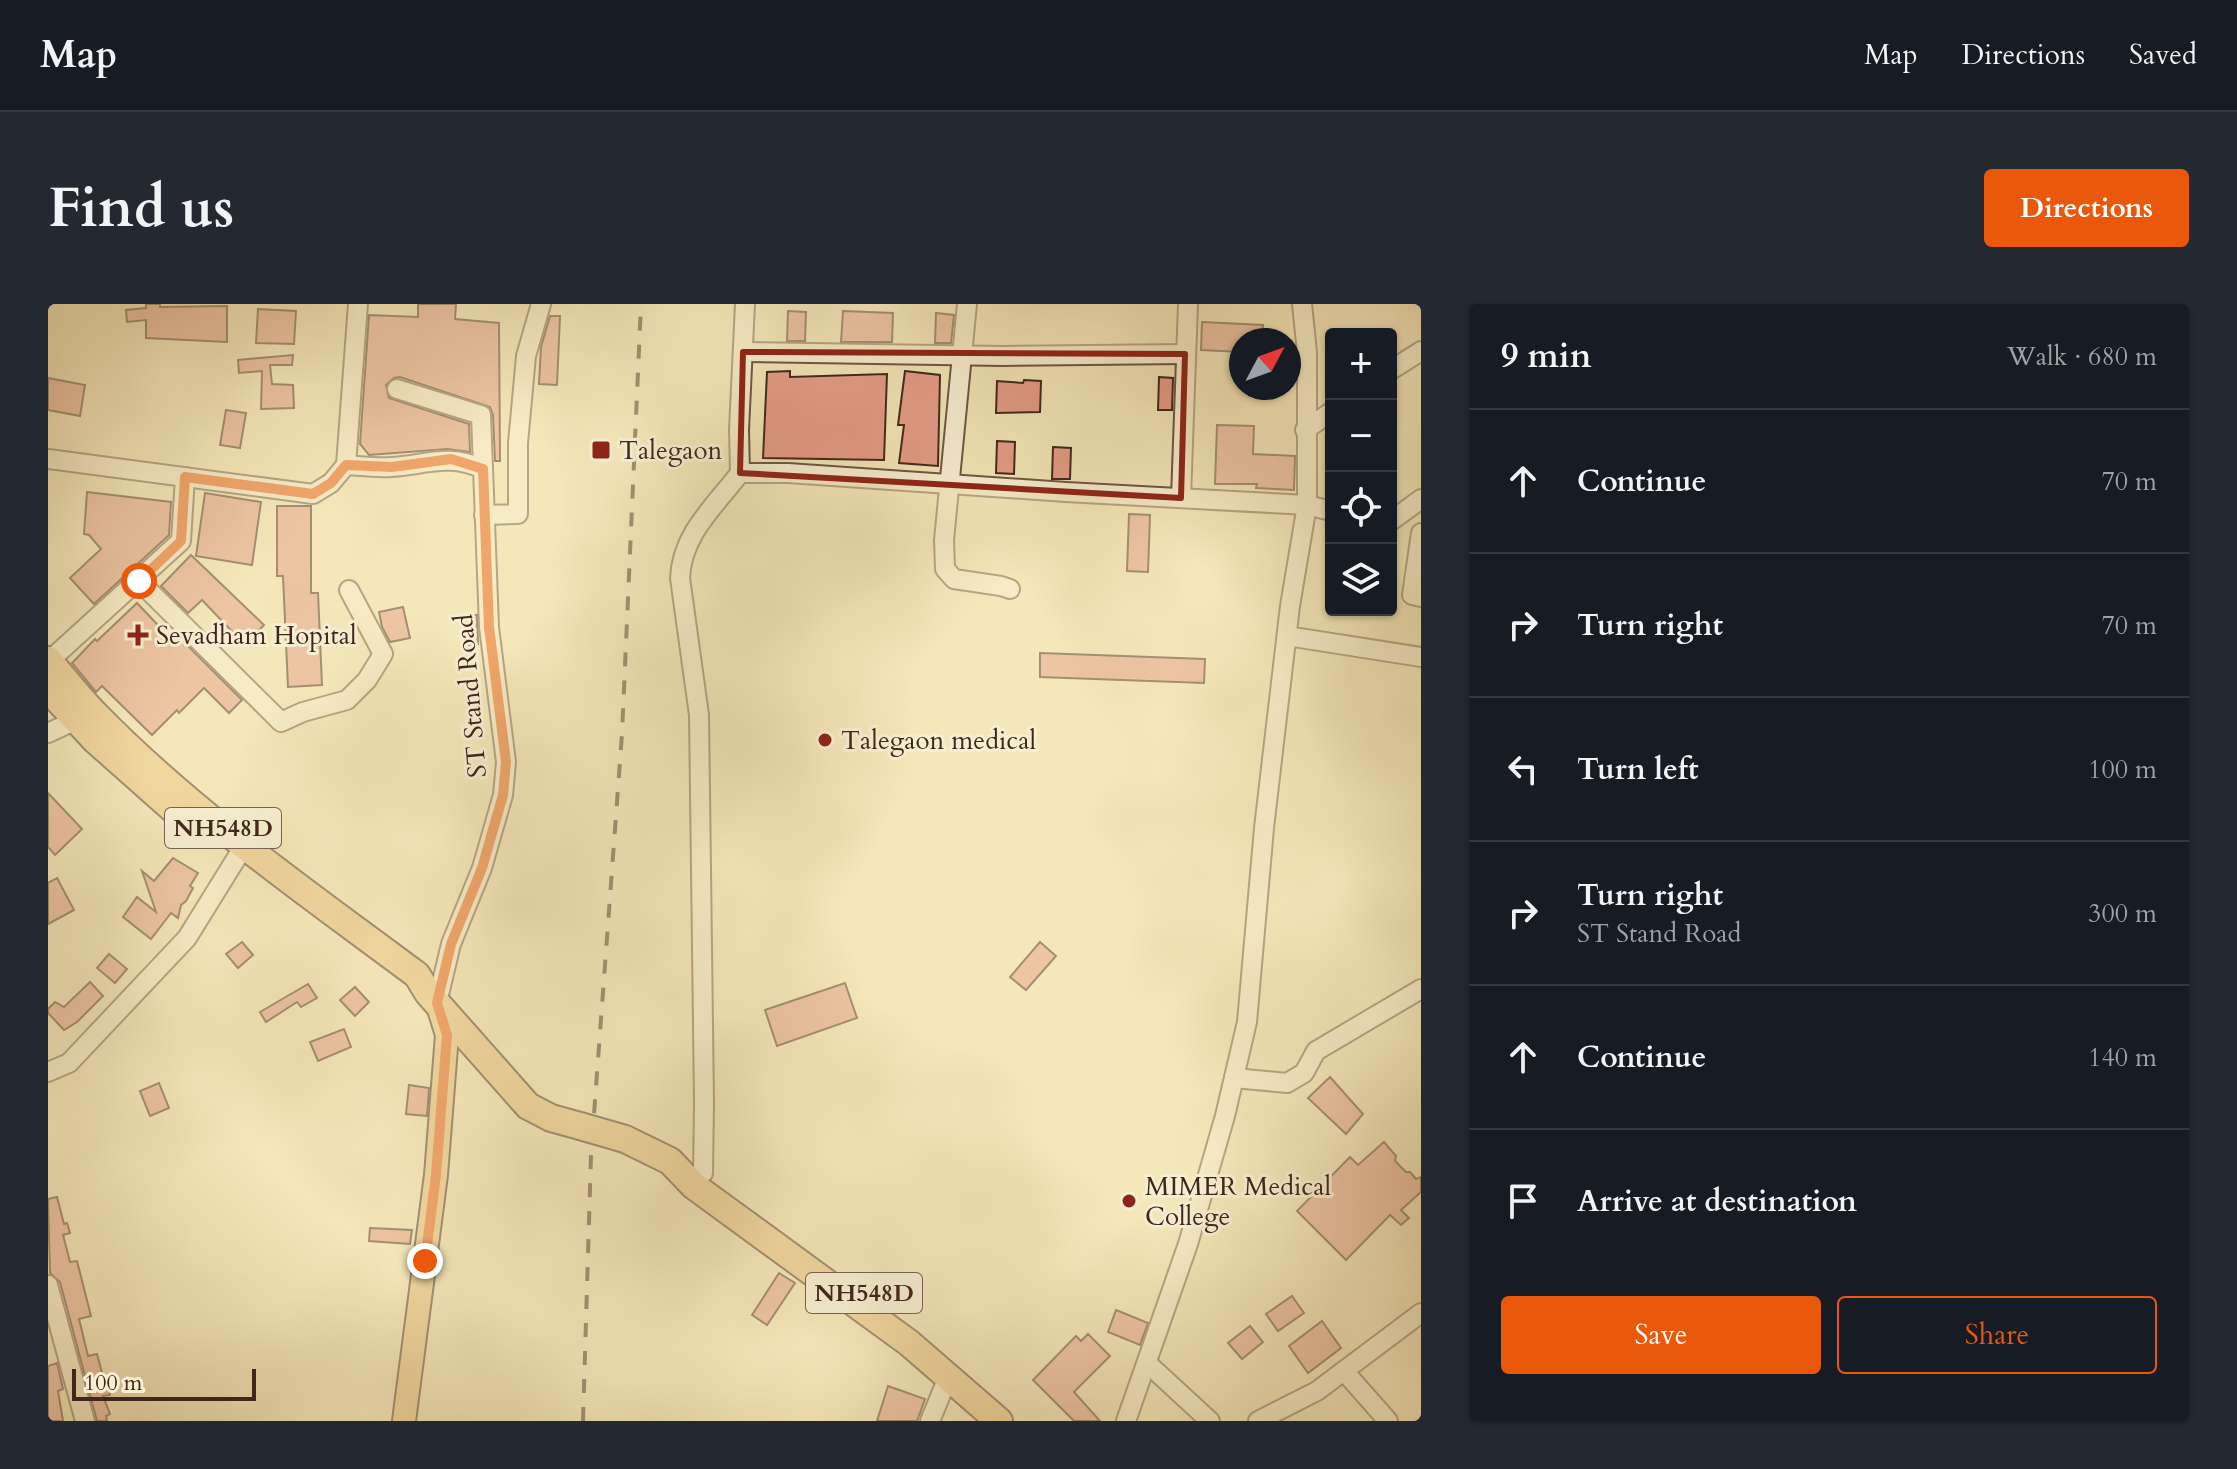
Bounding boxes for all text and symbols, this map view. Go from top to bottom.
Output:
text: Map [40,29,117,81]
text: Map [1864,36,1918,74]
text: Directions [1962,36,2085,74]
text: Saved [2129,36,2197,74]
button: Directions [1984,169,2189,247]
text: Find us [48,171,234,246]
north arrow [1229,328,1301,400]
map controls [1325,328,1397,616]
button: + [1325,328,1397,400]
text: 9 min [1501,333,1592,379]
text: Walk · 680 m [2007,339,2157,374]
button: − [1325,400,1397,472]
place label: Talegaon [619,433,723,468]
marker: Talegaon [590,439,612,461]
icon: ahead [1501,459,1545,503]
text: Continue [1577,461,1706,502]
text: 70 m [2101,464,2157,499]
button: locate [1325,472,1397,544]
button: layers [1325,544,1397,616]
route start [121,563,157,599]
icon: right [1501,603,1545,647]
text: Turn right [1577,605,1723,646]
text: 70 m [2101,608,2157,643]
street label: ST Stand Road [446,612,495,779]
place label: Sevadham Hopital [156,618,357,653]
marker: Sevadham Hopital [127,624,149,646]
place label: Talegaon medical [841,723,1036,758]
marker: Talegaon medical [816,731,834,749]
icon: left [1501,747,1545,791]
text: Turn left [1577,749,1699,790]
text: 100 m [2088,752,2157,787]
road number: NH548D [165,808,281,848]
text: Turn right [1577,875,1723,916]
icon: right [1501,891,1545,935]
text: 300 m [2088,896,2157,931]
text: ST Stand Road [1577,916,1741,951]
icon: ahead [1501,1035,1545,1079]
text: Continue [1577,1037,1706,1078]
text: 140 m [2088,1040,2157,1075]
place label: MIMER Medical College [1145,1169,1331,1234]
icon: arrive [1501,1179,1545,1223]
text: Arrive at destination [1577,1181,1857,1222]
marker: MIMER Medical College [1120,1192,1138,1210]
route end [407,1243,443,1279]
road number: NH548D [806,1273,922,1313]
button: Save [1501,1296,1821,1374]
button: Share [1837,1296,2157,1374]
scale bar [72,1365,256,1401]
text: 100 m [84,1368,142,1398]

